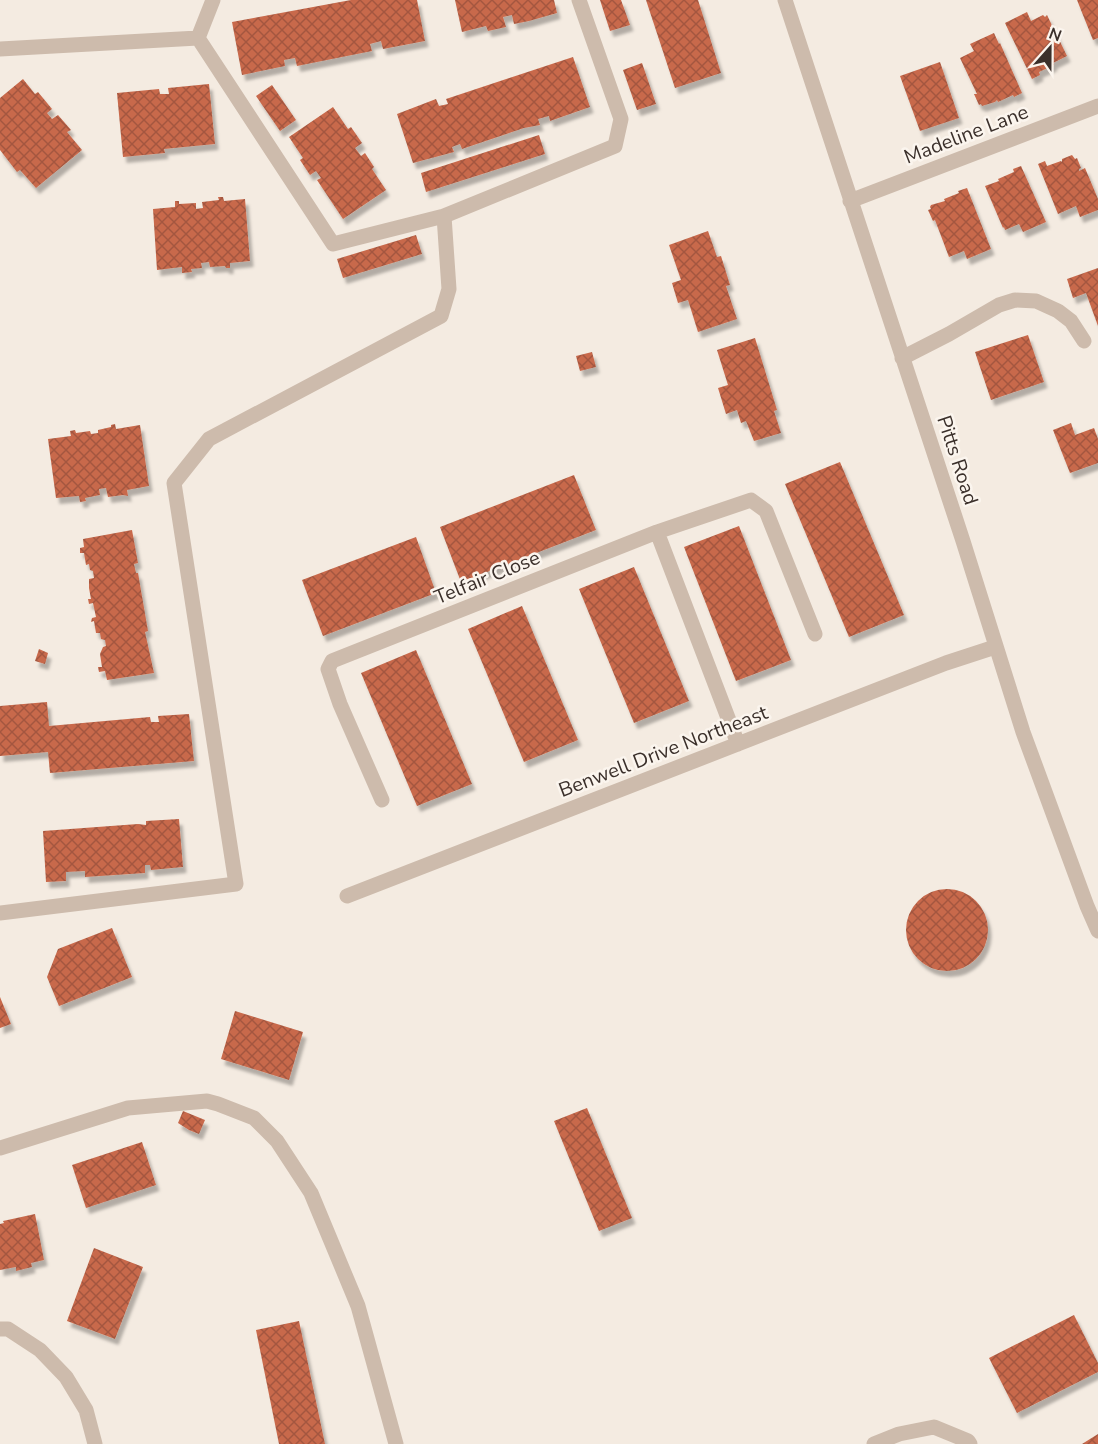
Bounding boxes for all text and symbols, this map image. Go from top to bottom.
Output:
north arrow [1020,18,1080,78]
text: N [1045,23,1065,47]
street label: Madeline Lane [900,98,1032,171]
street label: Pitts Road [930,412,985,508]
street label: Telfair Close [430,544,544,611]
street label: Benwell Drive Northeast [555,699,773,804]

